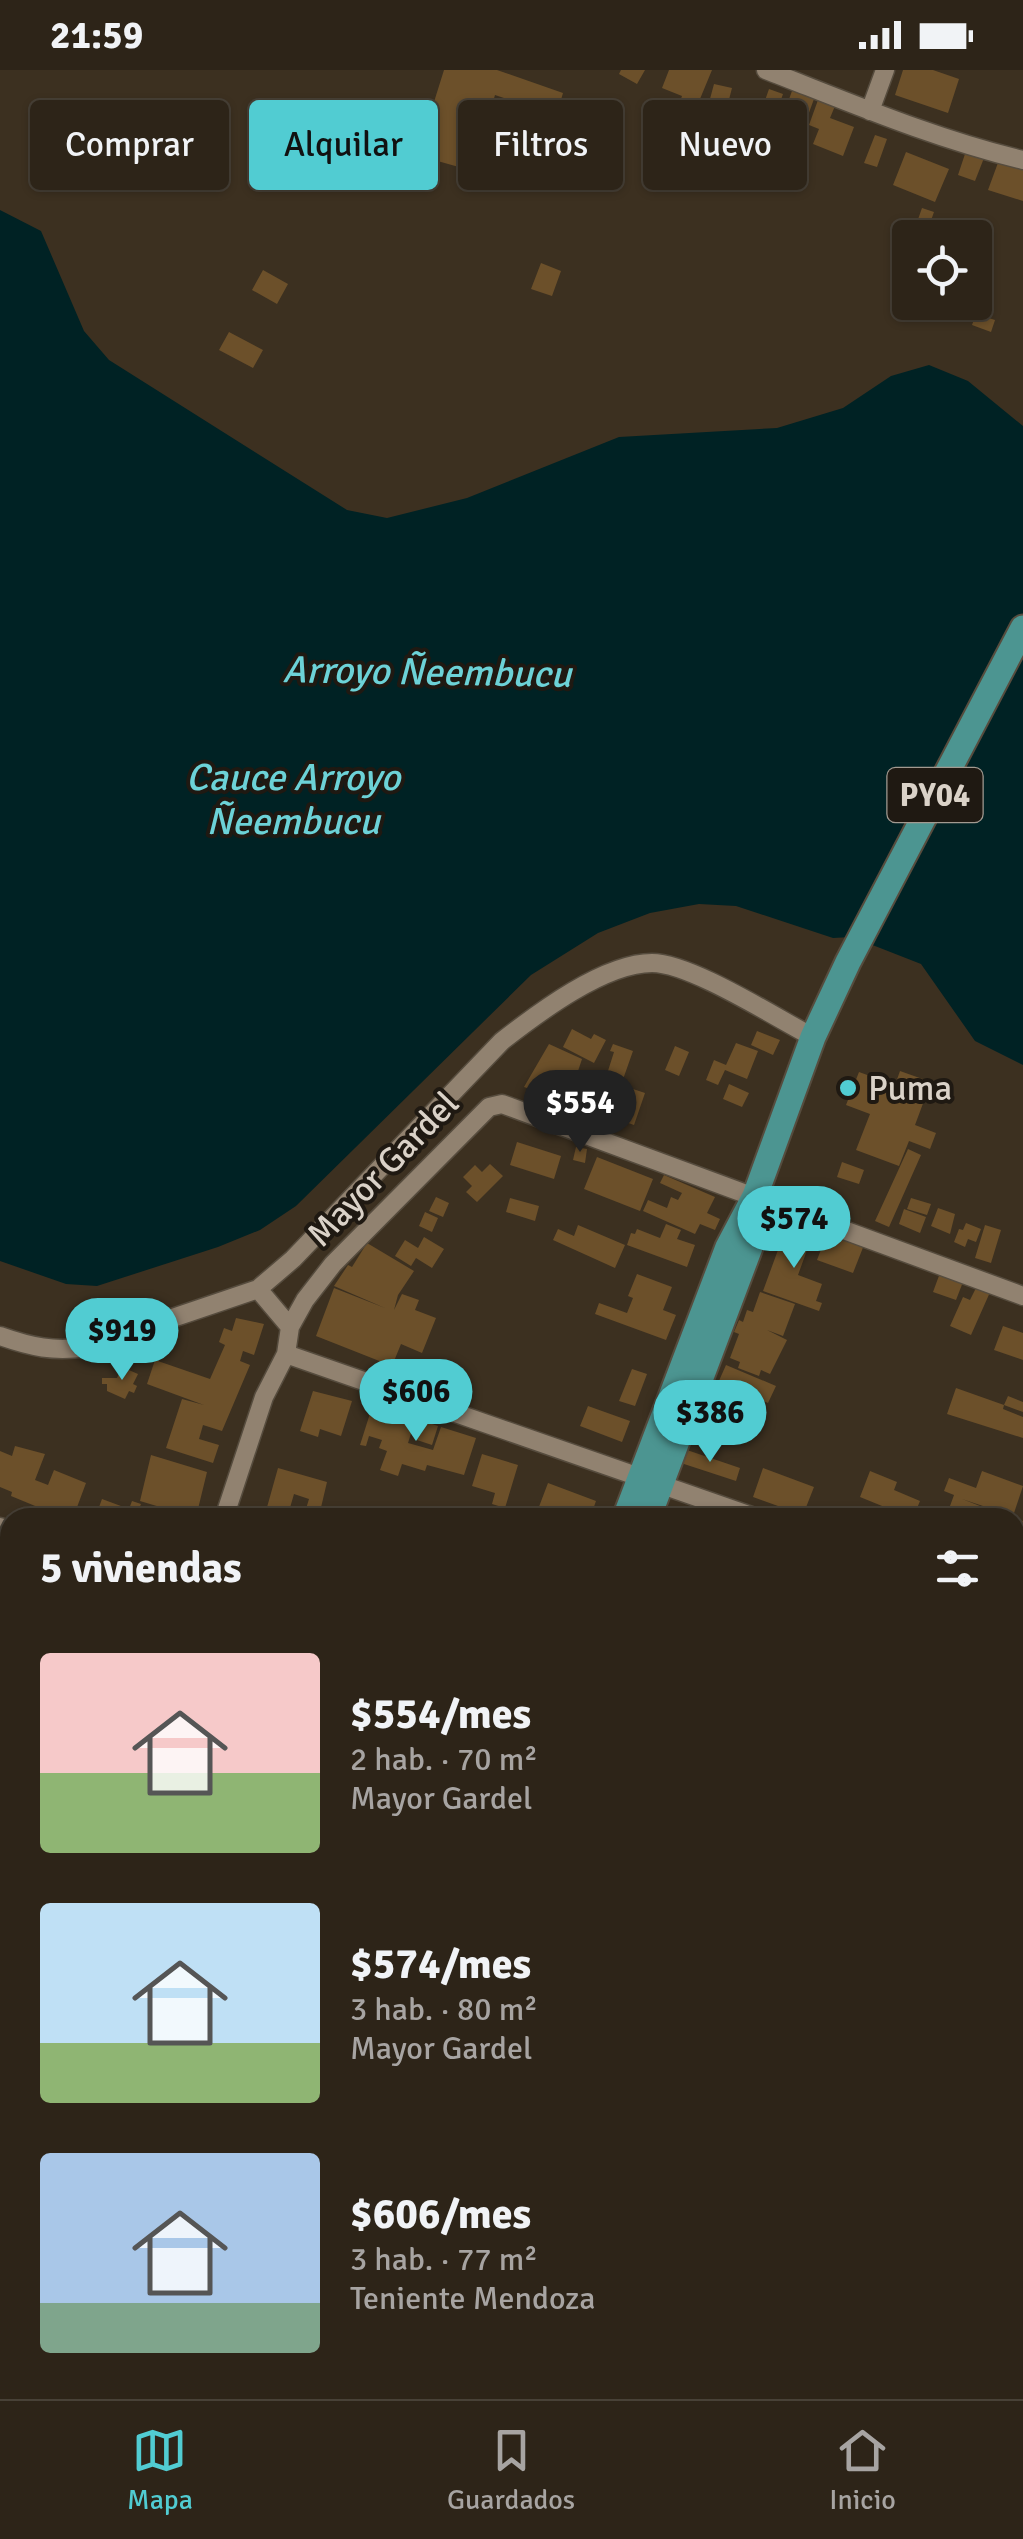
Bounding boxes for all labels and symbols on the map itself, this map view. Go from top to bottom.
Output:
water label: Arroyo Ñeembucu [282,646,574,698]
water label: Cauce Arroyo Ñeembucu [186,754,402,845]
road number: PY04 [888,768,982,822]
place label: Puma [868,1067,952,1110]
pin: $554 [521,1070,639,1155]
marker: Puma [837,1077,859,1099]
street label: Mayor Gardel [298,1082,468,1256]
pin: $574 [735,1186,853,1271]
pin: $919 [63,1298,181,1383]
pin: $606 [357,1359,475,1444]
pin: $386 [651,1380,769,1465]

